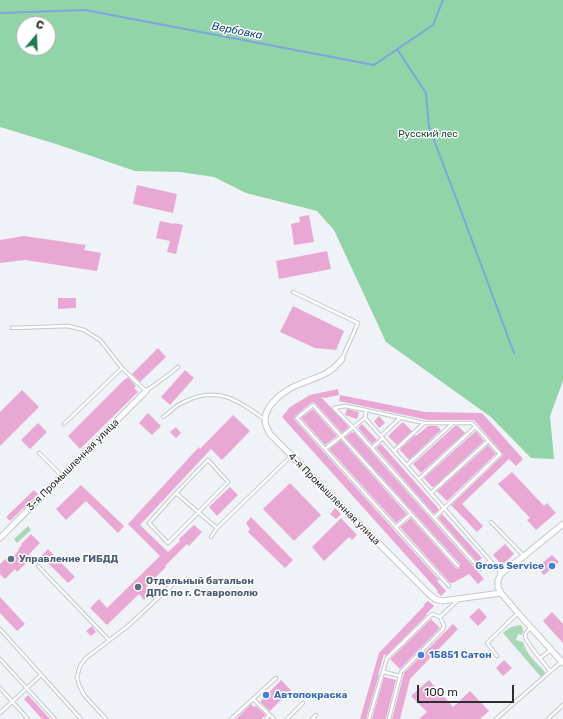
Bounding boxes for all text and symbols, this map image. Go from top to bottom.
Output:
north arrow [16,16,56,56]
text: С [34,18,46,33]
water label: Вербовка [211,20,263,42]
park label: Русский лес [398,128,458,140]
street label: 3-я Промышленная улица [25,417,121,513]
street label: 4-я Промышленная улица [285,450,383,548]
place label: Управление ГИБДД [19,553,118,565]
marker: Управление ГИБДД [6,554,16,564]
place label: Gross Service [475,560,544,572]
marker: Gross Service [547,561,557,571]
place label: Отдельный батальон ДПС по г. Ставрополю [146,575,258,598]
marker: Отдельный батальон ДПС по г. Ставрополю [133,582,143,592]
place label: 15851 Сатон [429,649,492,661]
marker: 15851 Сатон [416,650,426,660]
scale bar [419,677,516,703]
text: 100 m [424,685,458,699]
place label: Автопокраска [274,689,347,701]
marker: Автопокраска [261,690,271,700]

